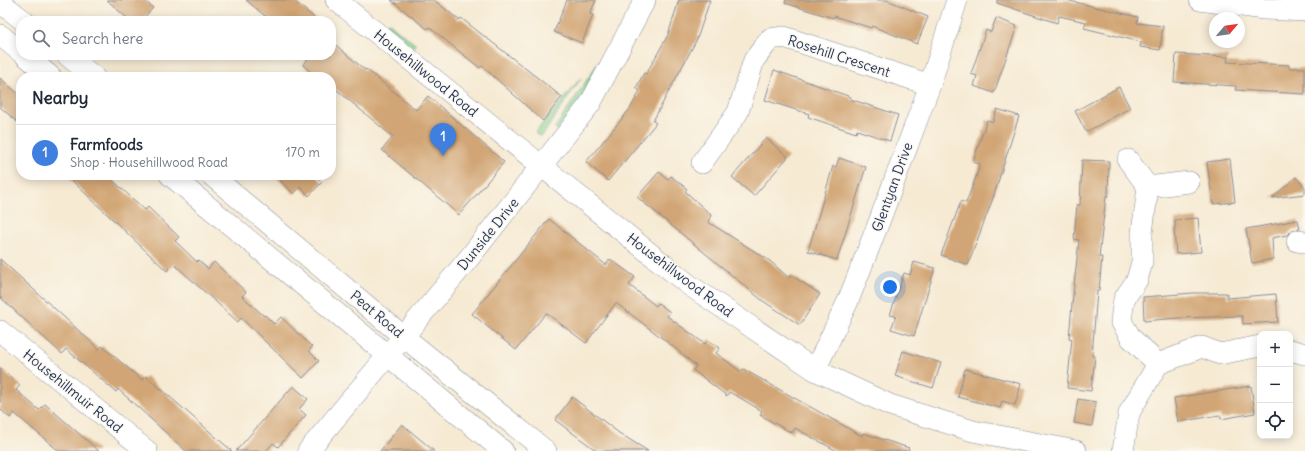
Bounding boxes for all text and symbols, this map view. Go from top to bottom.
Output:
north arrow [1209,12,1245,48]
search box [16,16,336,60]
street label: Househillwood Road [370,26,482,120]
icon: search [30,27,52,49]
text: Search here [62,29,143,48]
street label: Rosehill Crescent [785,31,893,81]
text: Nearby [32,87,88,109]
pin: 1 [430,123,456,156]
text: Farmfoods [70,135,143,154]
street label: Glentyan Drive [867,140,917,234]
text: 1 [42,144,48,161]
text: 170 m [285,144,320,161]
text: Shop · Househillwood Road [70,154,228,171]
street label: Dunside Drive [453,194,523,274]
street label: Househillwood Road [623,229,737,321]
your location [880,277,900,297]
street label: Peat Road [347,286,407,342]
map controls [1257,331,1293,439]
button: + [1257,331,1293,367]
street label: Househillmuir Road [20,345,126,437]
button: − [1257,367,1293,403]
button: locate [1257,403,1293,439]

